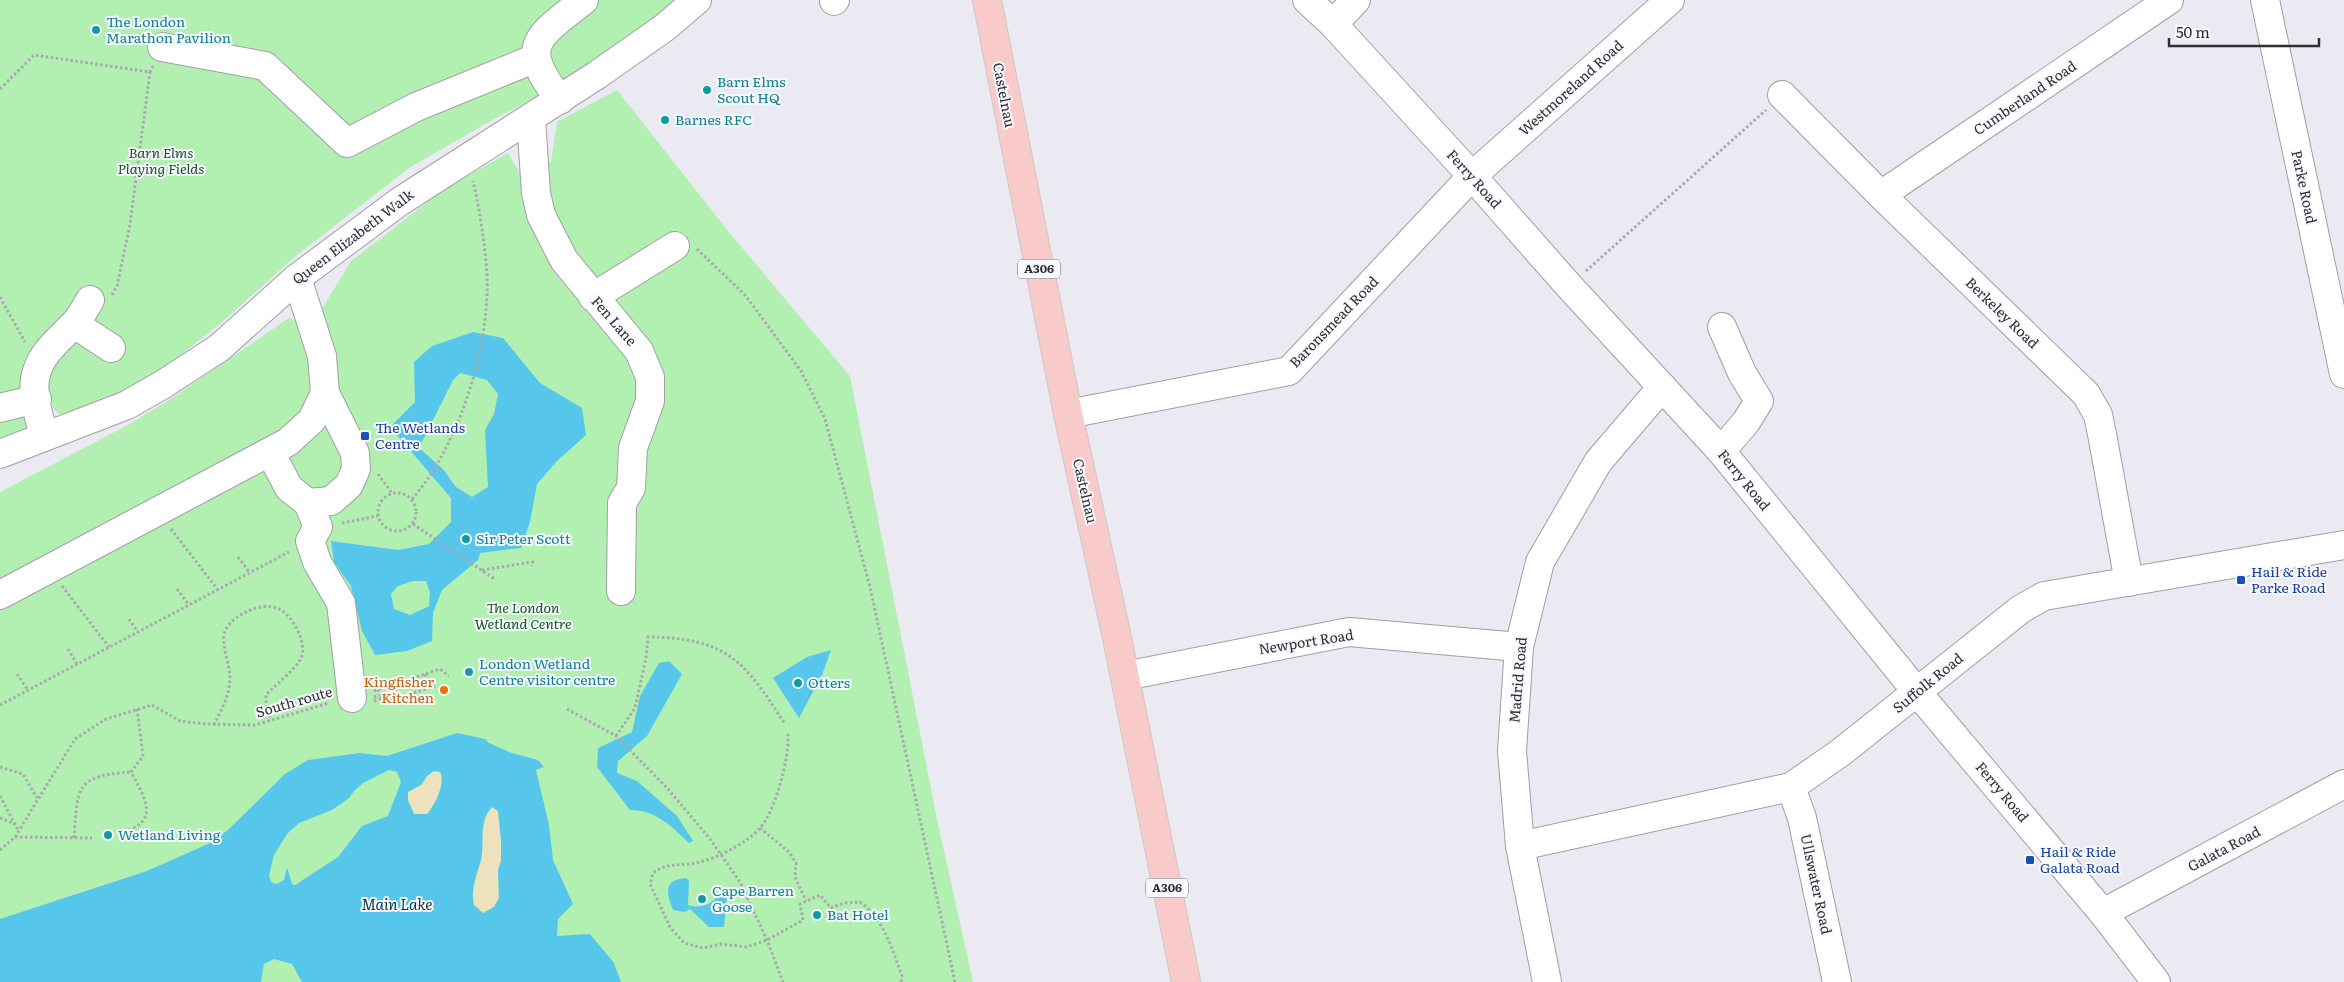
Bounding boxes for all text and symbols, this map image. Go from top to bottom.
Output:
place label: The London Marathon Pavilion [106,11,231,47]
scale bar [2169,15,2319,47]
text: 50 m [2176,20,2210,43]
marker: The London Marathon Pavilion [90,24,102,36]
street label: Westmoreland Road [1514,35,1627,140]
street label: Cumberland Road [1969,55,2080,139]
street label: Castelnau [989,61,1021,129]
place label: Barn Elms Scout HQ [717,71,786,107]
marker: Barn Elms Scout HQ [701,84,713,96]
place label: Barnes RFC [675,109,752,129]
marker: Barnes RFC [659,114,671,126]
park label: Barn Elms Playing Fields [118,142,204,178]
street label: Ferry Road [1443,144,1507,213]
street label: Parke Road [2287,148,2323,226]
street label: Queen Elizabeth Walk [288,184,418,288]
road number: A306 [1018,260,1060,278]
street label: Baronsmead Road [1284,271,1383,371]
street label: Berkeley Road [1962,272,2044,353]
street label: Fen Lane [588,291,642,350]
place label: The Wetlands Centre [375,417,465,453]
marker: The Wetlands Centre [359,430,371,442]
street label: Ferry Road [1714,445,1776,514]
street label: Castelnau [1069,456,1103,525]
place label: Sir Peter Scott [476,528,571,548]
marker: Sir Peter Scott [460,533,472,545]
place label: Hail & Ride Parke Road [2251,561,2327,597]
marker: Hail & Ride Parke Road [2235,574,2247,586]
park label: The London Wetland Centre [474,597,572,633]
street label: Newport Road [1257,624,1355,658]
street label: Madrid Road [1503,636,1531,724]
street label: Suffolk Road [1888,647,1967,717]
place label: London Wetland Centre visitor centre [479,653,615,689]
marker: London Wetland Centre visitor centre [463,666,475,678]
place label: Kingfisher Kitchen [363,671,434,707]
place label: Otters [808,672,850,692]
marker: Otters [792,677,804,689]
street label: South route [253,681,334,721]
marker: Kingfisher Kitchen [438,684,450,696]
street label: Ferry Road [1972,757,2034,826]
street label: Galata Road [2184,820,2264,876]
place label: Wetland Living [118,824,221,844]
marker: Wetland Living [102,829,114,841]
street label: Ullswater Road [1797,832,1837,936]
place label: Hail & Ride Galata Road [2040,841,2120,877]
marker: Hail & Ride Galata Road [2024,854,2036,866]
road number: A306 [1146,878,1188,898]
place label: Cape Barren Goose [712,880,794,916]
water label: Main Lake [362,892,432,915]
marker: Cape Barren Goose [696,893,708,905]
place label: Bat Hotel [827,904,889,924]
marker: Bat Hotel [811,909,823,921]

